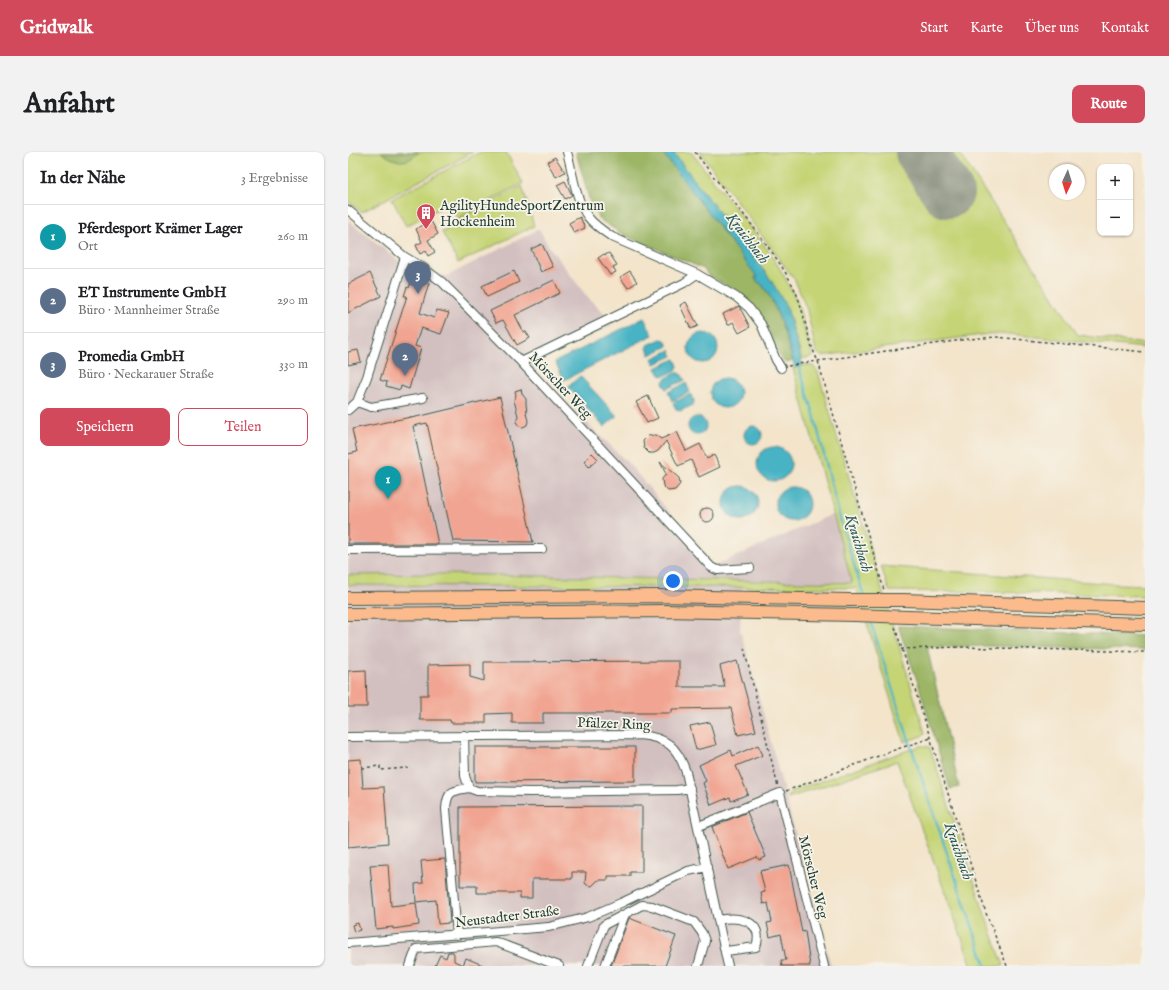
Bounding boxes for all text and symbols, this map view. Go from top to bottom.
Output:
text: Gridwalk [20,16,93,40]
text: Start [920,19,948,37]
text: Karte [970,19,1003,37]
text: Über uns [1025,19,1079,37]
text: Kontakt [1101,19,1149,37]
button: Route [1072,85,1145,123]
text: Anfahrt [24,87,115,122]
north arrow [1049,164,1085,200]
map controls [1097,164,1133,236]
button: + [1097,164,1133,200]
text: In der Nähe [40,168,125,189]
text: 3 Ergebnisse [241,170,308,187]
place label: AgilityHundeSportZentrum Hockenheim [439,197,604,231]
button: − [1097,200,1133,236]
building icon: AgilityHundeSportZentrum Hockenheim [415,202,437,230]
water label: Kraichbach [721,208,774,268]
text: Pferdesport Krämer Lager [78,219,242,238]
text: 1 [51,228,55,245]
text: 260 m [277,228,308,245]
text: Ort [78,238,98,255]
pin: 3 [405,261,431,294]
text: ET Instrumente GmbH [78,283,227,302]
text: 2 [50,292,56,309]
text: 290 m [277,292,308,309]
text: Büro · Mannheimer Straße [78,302,219,319]
pin: 2 [392,343,418,376]
text: Promedia GmbH [78,347,185,366]
street label: Mörscher Weg [525,348,596,423]
text: 3 [51,356,55,373]
text: 330 m [279,356,308,373]
text: Büro · Neckarauer Straße [78,366,214,383]
button: Speichern [40,408,170,446]
button: Teilen [178,408,308,446]
pin: 1 [375,466,401,499]
water label: Kraichbach [840,511,877,575]
your location [663,571,683,591]
street label: Pfälzer Ring [577,714,651,734]
water label: Kraichbach [939,819,977,883]
street label: Mörscher Weg [794,834,832,921]
street label: Neustadter Straße [454,902,561,932]

